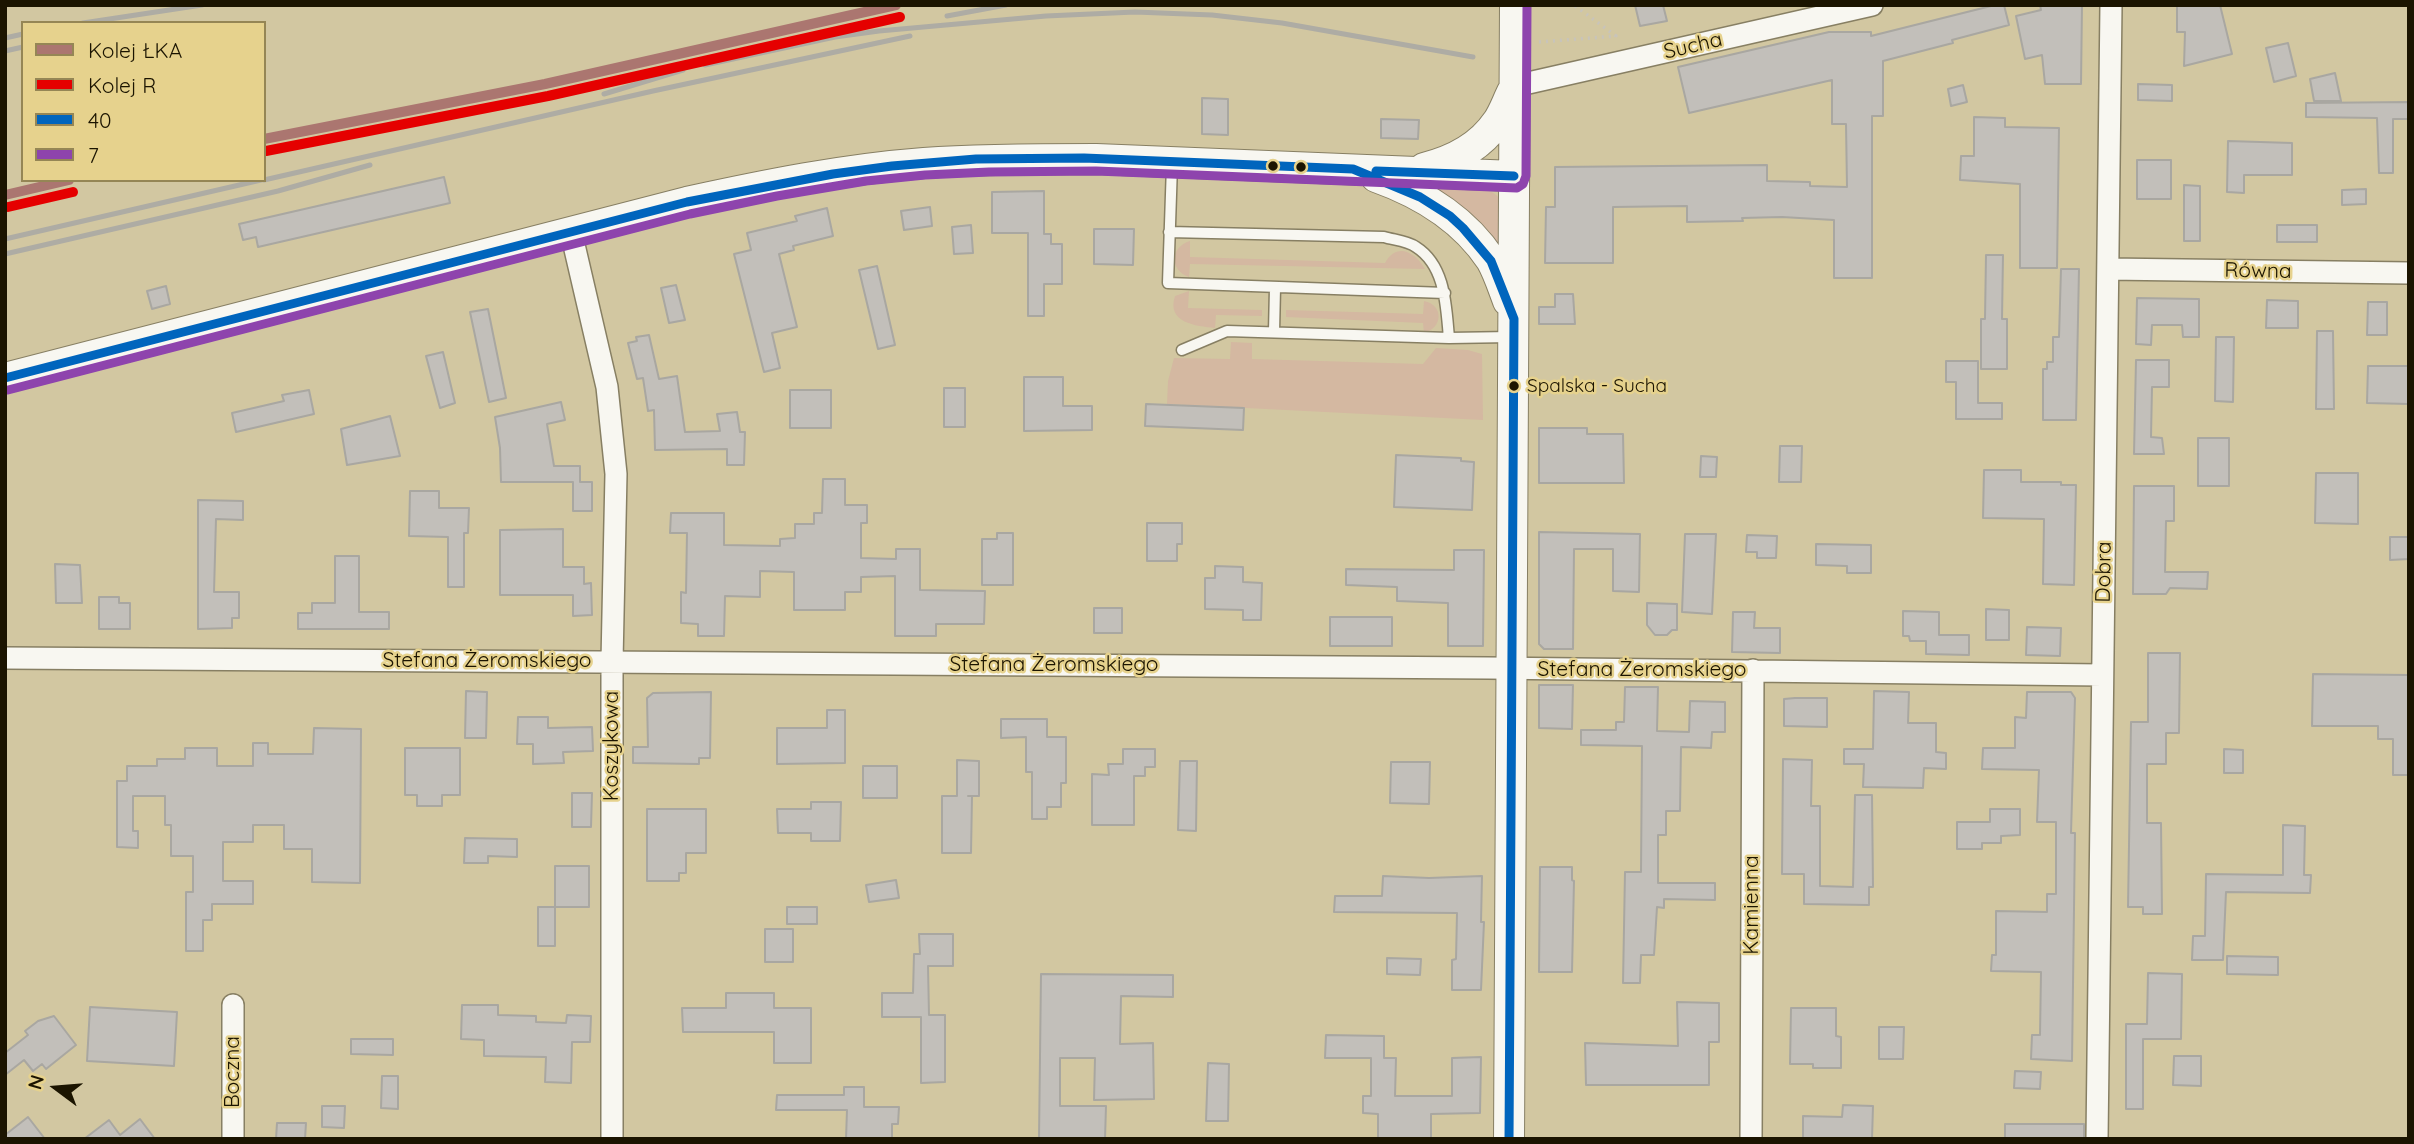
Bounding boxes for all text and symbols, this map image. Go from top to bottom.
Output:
legend [21,21,266,182]
street label: Sucha [1661,27,1725,65]
text: Kolej ŁKA [88,37,182,63]
text: Kolej R [88,72,156,98]
text: 40 [88,107,112,133]
text: 7 [88,142,99,168]
unlabelled marker [1266,159,1280,173]
unlabelled marker [1294,160,1308,174]
street label: Równa [2224,258,2292,284]
place label: Spalska - Sucha [1527,375,1667,397]
marker: Spalska - Sucha [1507,379,1521,393]
street label: Dobra [2091,541,2117,603]
street label: Stefana Żeromskiego [382,648,592,674]
street label: Stefana Żeromskiego [949,652,1159,678]
street label: Stefana Żeromskiego [1537,657,1747,683]
street label: Koszykowa [599,691,625,801]
street label: Kamienna [1739,855,1765,955]
street label: Boczna [220,1036,246,1108]
north arrow [21,1053,91,1123]
text: N [22,1072,49,1092]

